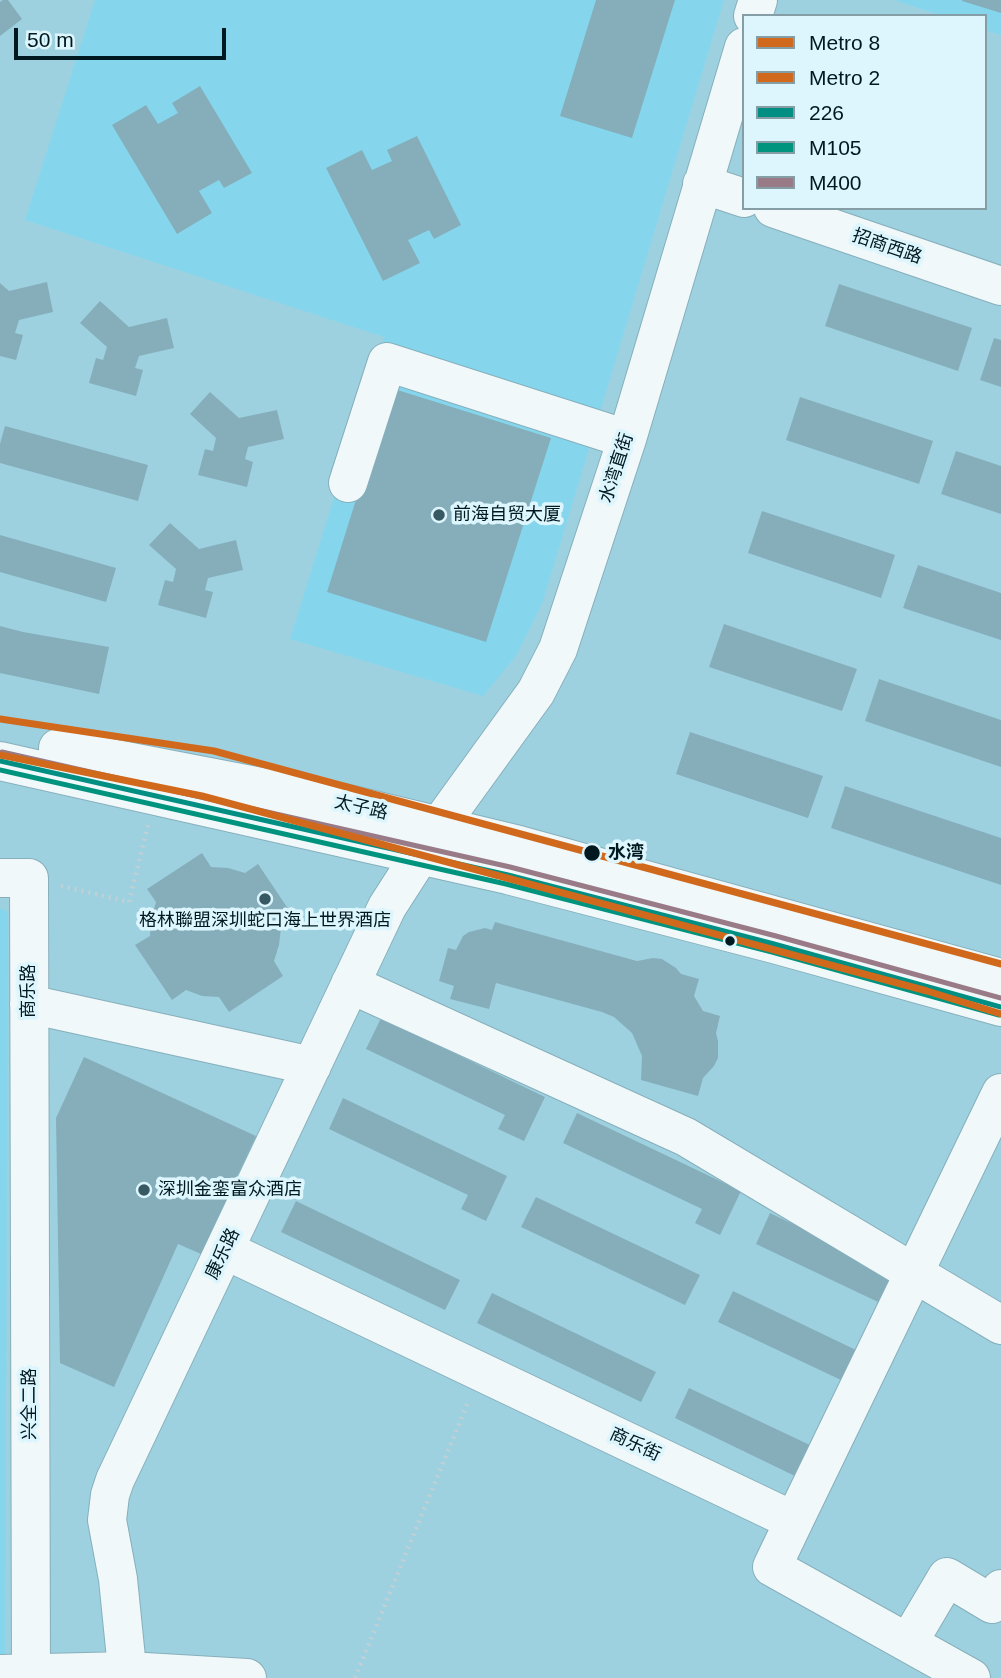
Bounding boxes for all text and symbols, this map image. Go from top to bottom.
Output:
scale bar [18,14,229,58]
legend [742,14,987,210]
text: 50 m [27,28,74,51]
text: Metro 8 [809,31,880,54]
text: Metro 2 [809,66,880,89]
text: 226 [809,101,844,124]
text: M105 [809,136,862,159]
text: M400 [809,171,862,194]
street label: 招商西路 [849,225,925,269]
street label: 水湾直街 [596,430,638,506]
place label: 前海自贸大厦 [453,504,561,526]
marker: 前海自贸大厦 [431,507,447,523]
street label: 太子路 [332,791,390,825]
place label: 水湾 [608,842,644,864]
marker: 水湾 [582,843,602,863]
marker: 格林聯盟深圳蛇口海上世界酒店 [257,891,273,907]
place label: 格林聯盟深圳蛇口海上世界酒店 [139,910,391,932]
unlabelled marker [723,934,737,948]
street label: 商乐路 [18,964,40,1018]
place label: 深圳金銮富众酒店 [158,1179,302,1201]
marker: 深圳金銮富众酒店 [136,1182,152,1198]
street label: 康乐路 [201,1225,245,1283]
street label: 兴全二路 [19,1368,41,1440]
street label: 商乐街 [606,1424,664,1466]

